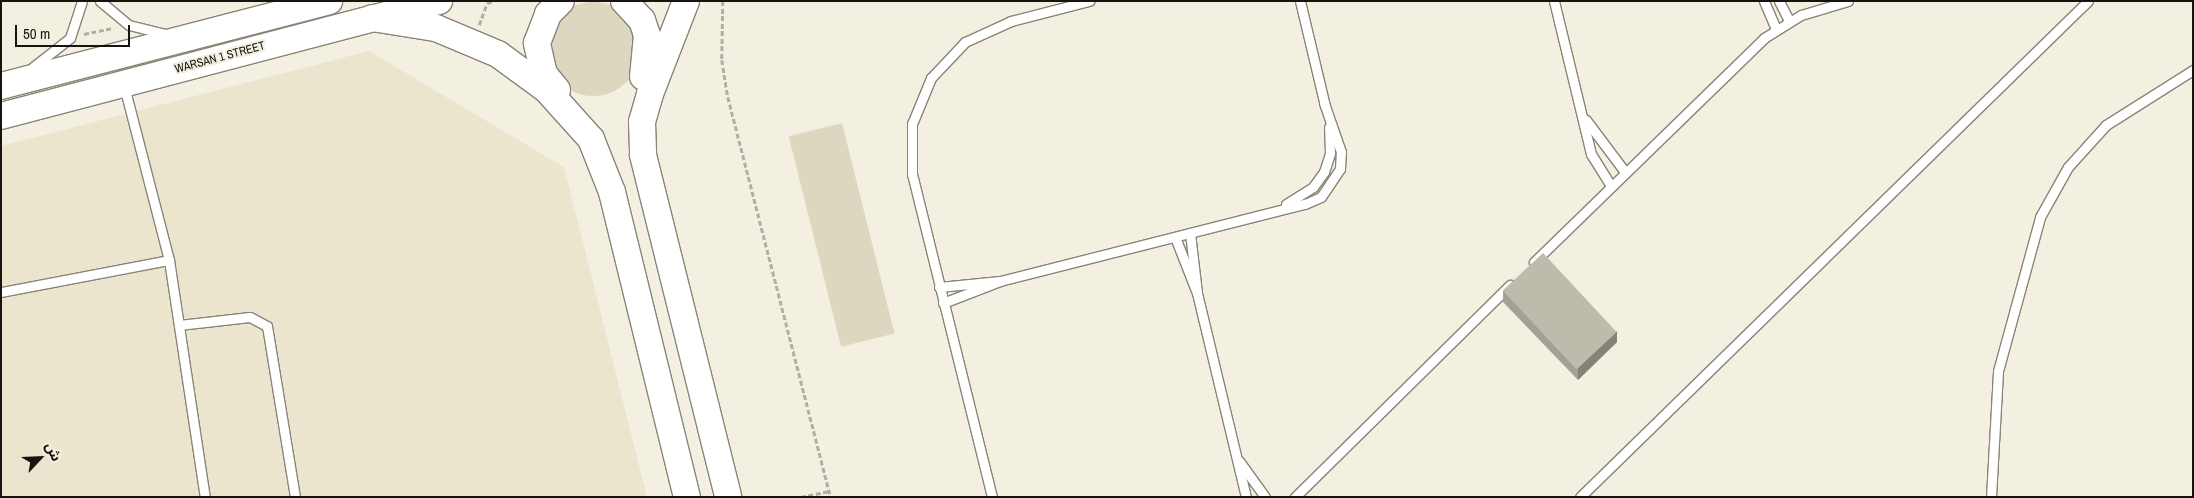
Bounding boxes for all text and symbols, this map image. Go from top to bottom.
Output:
scale bar [18,15,132,47]
text: 50 m [23,23,50,44]
street label: WARSAN 1 STREET [173,39,267,77]
north arrow [15,433,65,483]
text: ش [41,439,66,464]

